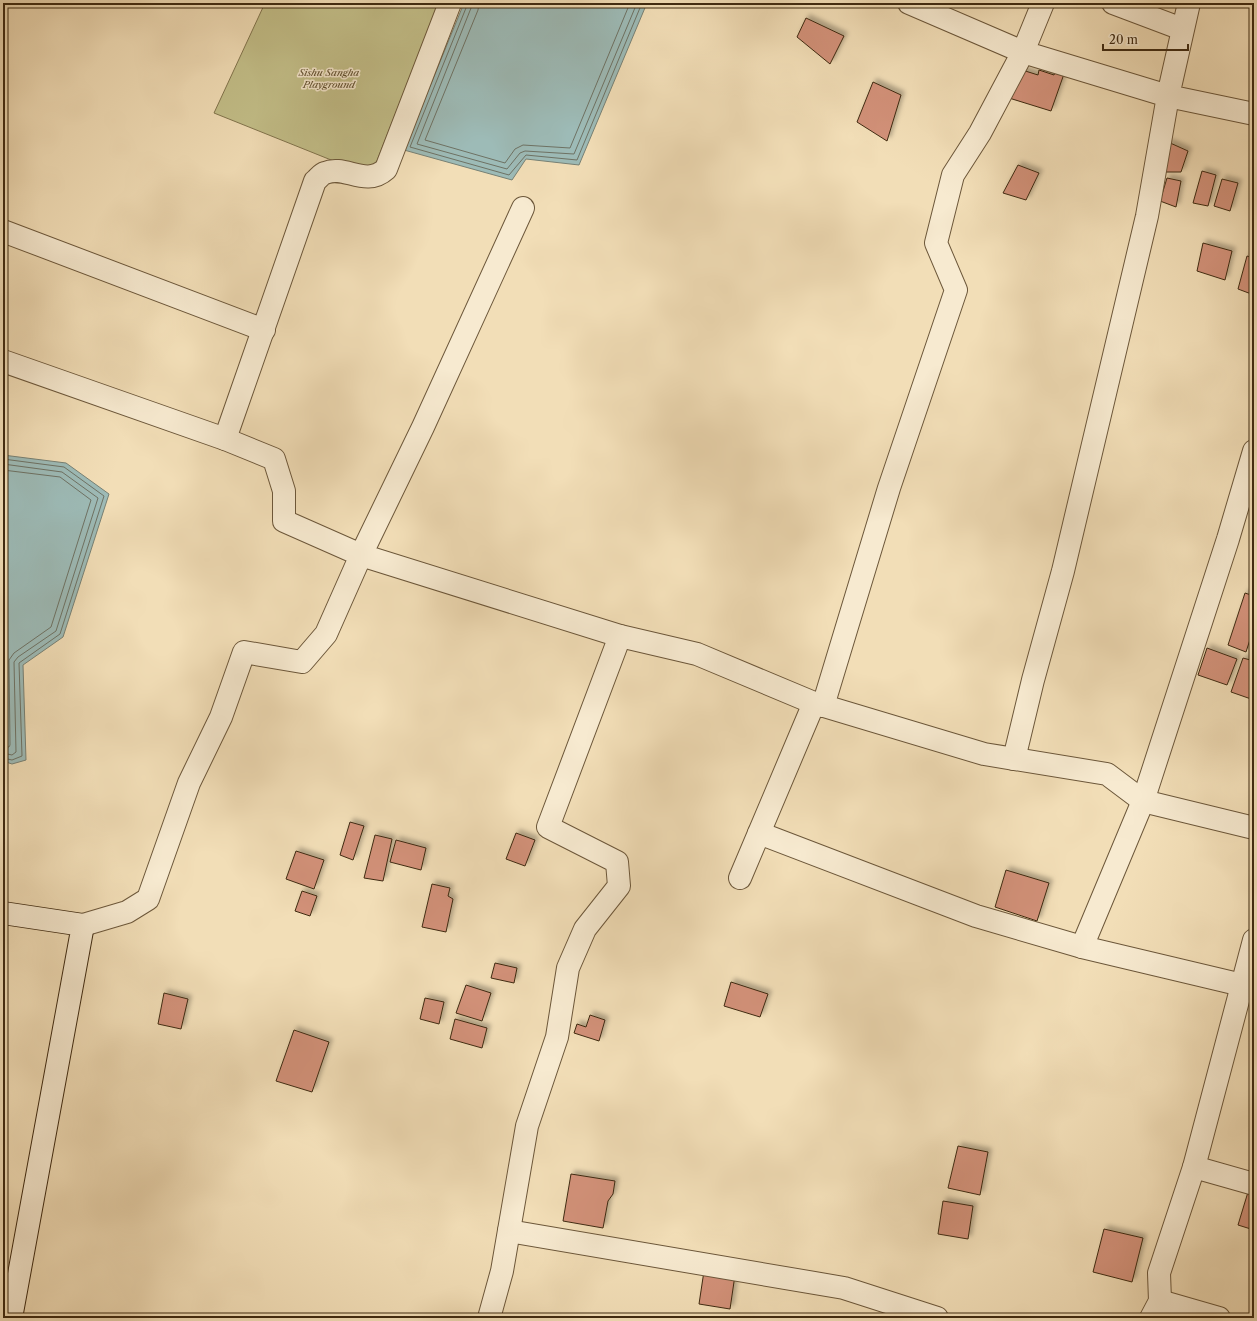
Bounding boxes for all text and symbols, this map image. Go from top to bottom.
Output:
scale bar [1103,26,1188,52]
text: 20 m [1109,32,1138,47]
park label: Sishu Sangha Playground [298,66,359,91]

